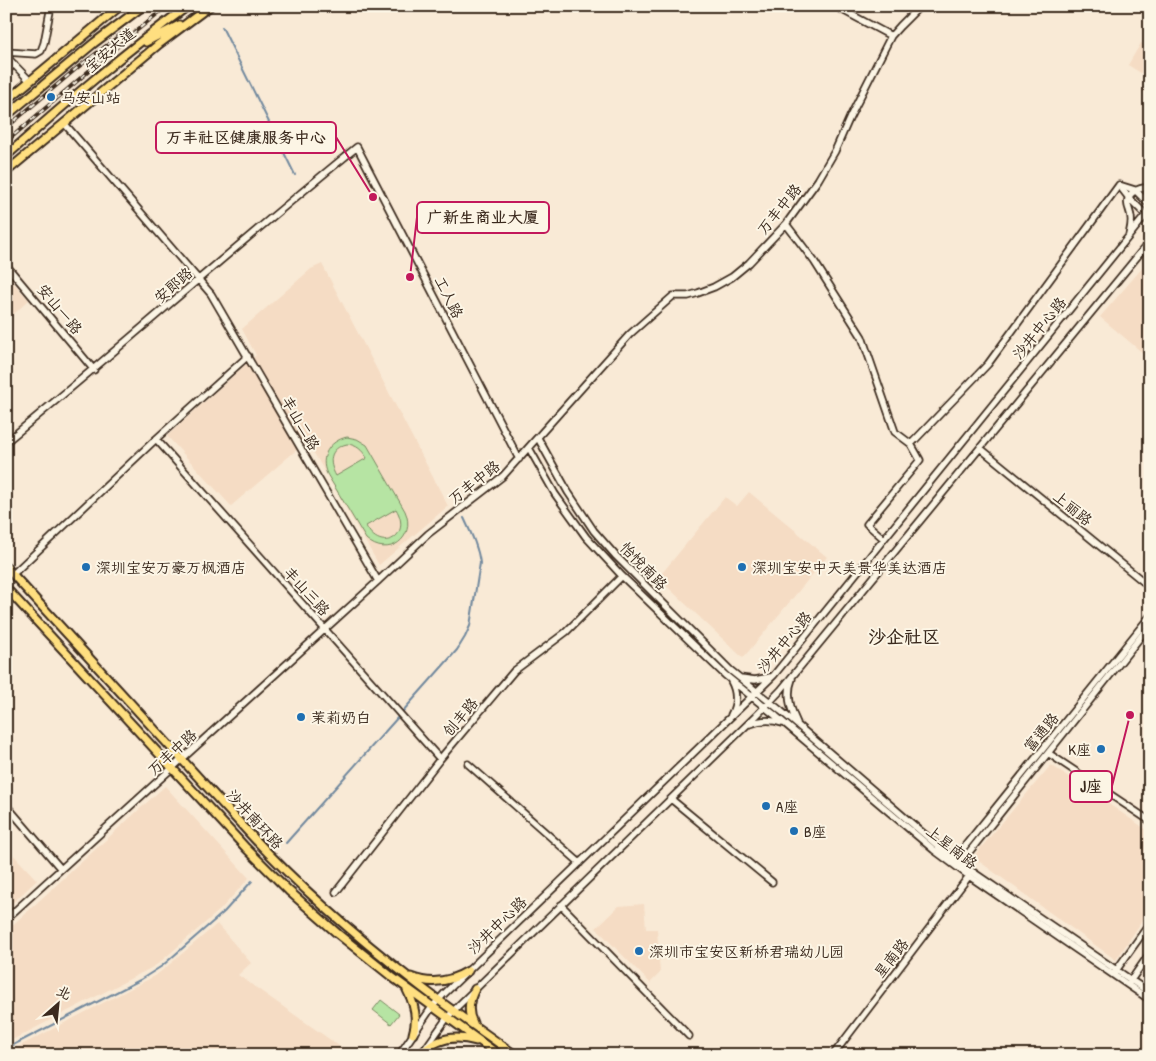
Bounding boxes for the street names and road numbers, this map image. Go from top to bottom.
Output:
street label: 宝安大道 [80,23,140,77]
street label: 万丰中路 [752,179,806,239]
street label: 安郎路 [149,262,197,308]
street label: 工人路 [429,272,469,322]
street label: 安山一路 [33,279,87,339]
street label: 沙井中心路 [1007,292,1071,364]
street label: 丰山二路 [277,392,325,454]
street label: 万丰中路 [444,455,504,509]
street label: 上丽路 [1049,486,1097,530]
street label: 怡悦南路 [616,537,672,595]
street label: 丰山三路 [279,562,335,620]
street label: 沙井中心路 [752,607,816,677]
street label: 创丰路 [437,693,483,741]
street label: 富通路 [1019,708,1063,756]
street label: 万丰中路 [143,724,201,780]
street label: 沙井南环路 [222,784,288,854]
street label: 上星南路 [922,820,982,874]
street label: 沙井中心路 [463,891,531,959]
street label: 星南路 [869,934,913,982]

